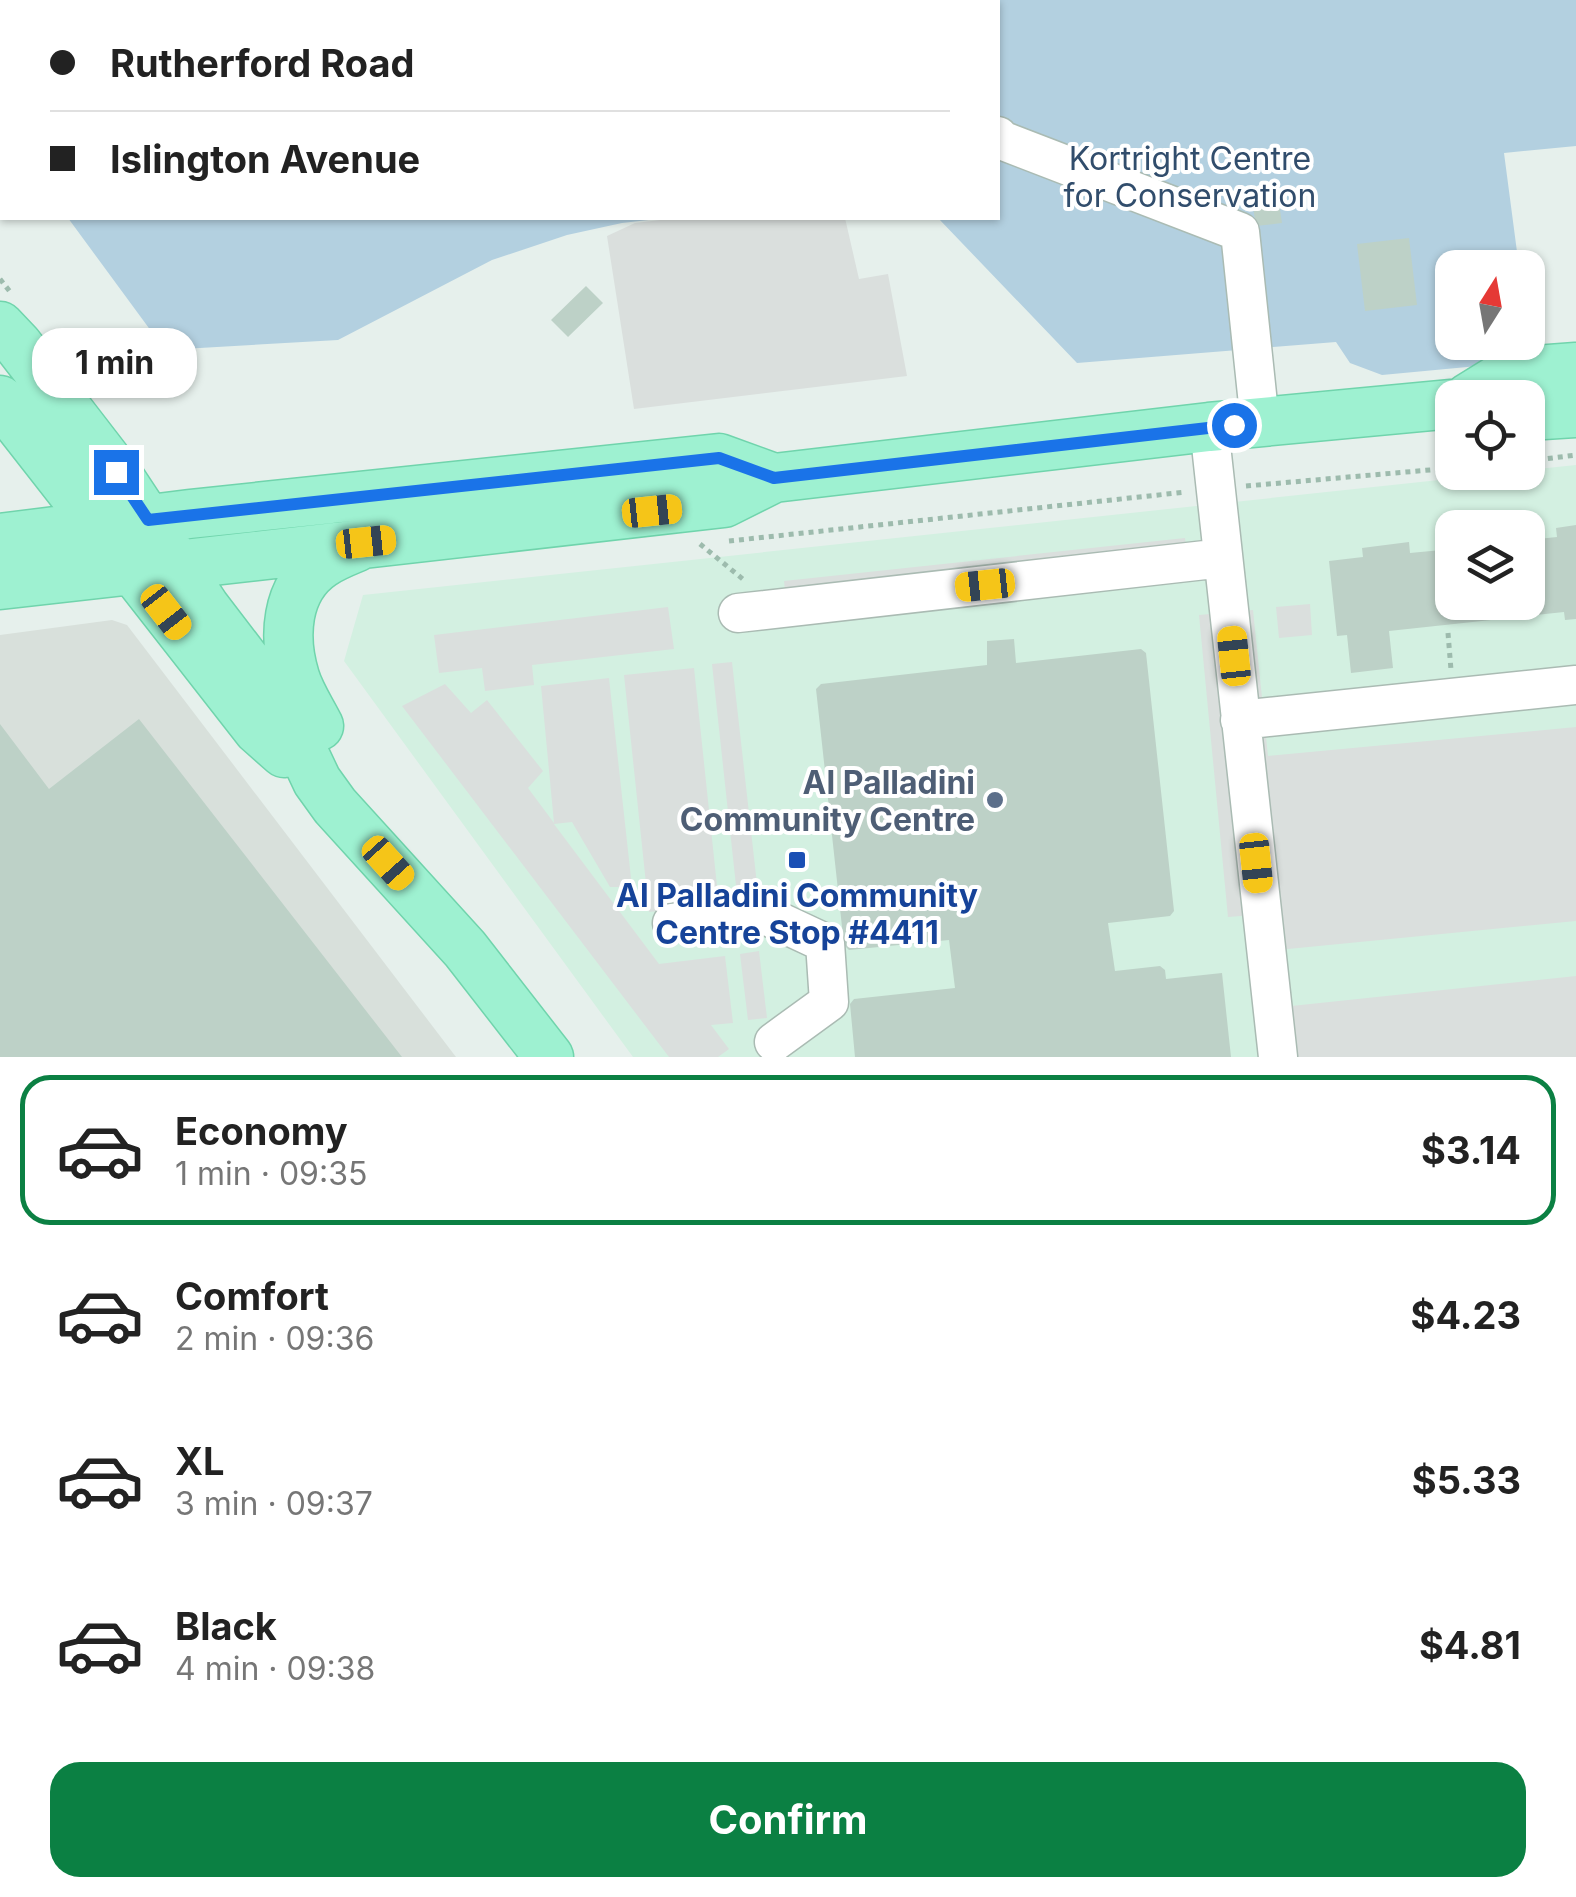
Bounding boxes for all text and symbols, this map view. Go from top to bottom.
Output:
text: Rutherford Road [110,40,414,86]
text: Islington Avenue [110,136,420,182]
park label: Kortright Centre for Conservation [1064,139,1316,215]
north arrow [1435,250,1545,360]
map controls [1435,250,1545,620]
callout: 1 min [34,327,198,397]
text: 1 min [75,343,154,382]
button: locate [1435,380,1545,490]
route start [1212,403,1257,448]
route end [94,450,139,495]
car [621,493,683,529]
button: layers [1435,510,1545,620]
car [335,524,397,560]
car [954,567,1016,603]
car [136,579,196,645]
car [1216,625,1252,687]
place label: Al Palladini Community Centre [680,763,975,839]
marker: Al Palladini Community Centre [984,789,1006,811]
car [357,831,419,895]
car [1238,832,1274,894]
marker: Al Palladini Community Centre Stop #4411 [786,849,808,871]
place label: Al Palladini Community Centre Stop #4411 [616,876,978,952]
icon: car [55,1105,145,1195]
text: Economy [175,1108,348,1154]
text: $3.14 [1421,1127,1521,1173]
text: 1 min · 09:35 [175,1154,367,1193]
icon: car [55,1270,145,1360]
text: Comfort [175,1273,329,1319]
text: $4.23 [1411,1292,1521,1338]
text: 2 min · 09:36 [175,1319,374,1358]
icon: car [55,1435,145,1525]
text: XL [175,1438,225,1484]
text: $5.33 [1412,1457,1521,1503]
text: 3 min · 09:37 [175,1484,373,1523]
icon: car [55,1600,145,1690]
text: Black [175,1603,277,1649]
text: $4.81 [1419,1622,1521,1668]
text: 4 min · 09:38 [175,1649,375,1688]
button: Confirm [50,1762,1526,1877]

